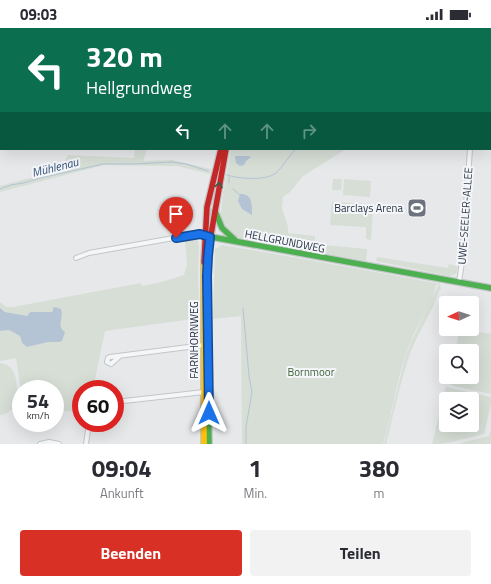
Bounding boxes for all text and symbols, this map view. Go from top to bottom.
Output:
text: 09:03 [20,3,57,26]
text: 320 m [86,35,163,78]
icon: left [20,44,72,96]
text: Hellgrundweg [86,74,192,101]
icon: left [172,120,194,142]
icon: ahead [214,120,236,142]
icon: ahead [256,120,278,142]
icon: right [298,120,320,142]
water label: Mühlenau [30,152,81,182]
street label: UWE-SEELER-ALLEE [454,167,476,265]
one-way arrow [215,182,223,188]
pin [159,197,193,238]
sports icon: Barclays Arena [406,197,428,219]
place label: Barclays Arena [334,200,403,216]
icon: arrive [165,203,187,225]
street label: HELLGRUNDWEG [243,225,327,257]
north arrow [439,296,479,336]
map controls [439,296,479,432]
street label: FARNHORNWEG [186,301,202,379]
button: search [439,344,479,384]
park label: Bornmoor [288,364,335,380]
speed limit sign: 60 [72,380,124,432]
text: 54 [27,385,49,416]
position arrow [188,392,230,434]
button: layers [439,392,479,432]
text: km/h [27,408,49,423]
text: 09:04 [92,450,152,486]
text: 1 [249,450,262,486]
text: 380 [359,450,399,486]
text: Ankunft [100,483,144,503]
text: Min. [244,483,267,503]
text: m [374,483,384,503]
button: Beenden [20,530,242,576]
button: Teilen [250,530,471,576]

